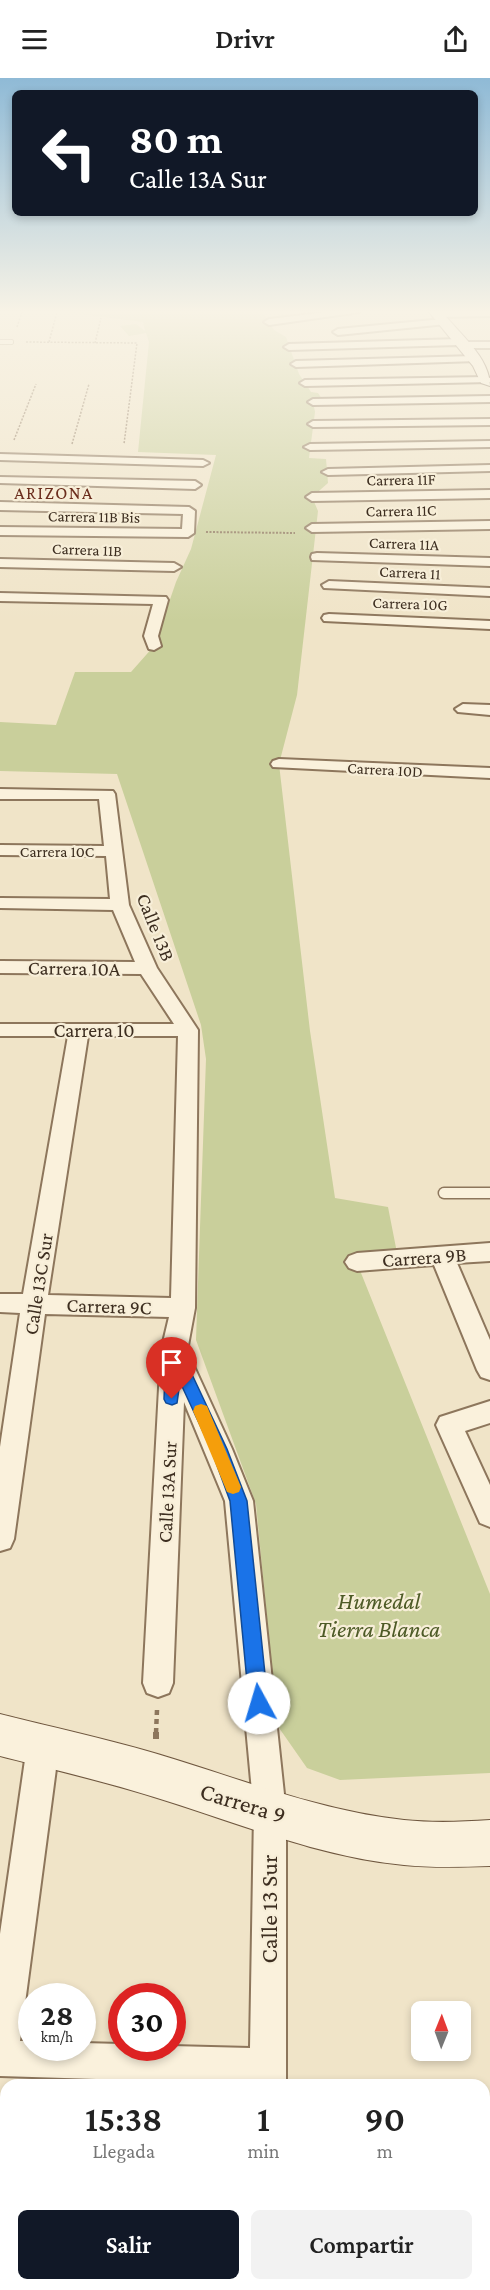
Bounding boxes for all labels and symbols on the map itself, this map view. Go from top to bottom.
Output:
street label: Carrera 11F [366,470,436,489]
district label: ARIZONA [14,483,94,503]
street label: Carrera 11C [366,501,436,520]
street label: Carrera 11B Bis [48,507,140,526]
street label: Carrera 11A [369,534,440,553]
street label: Carrera 11B [52,540,122,559]
street label: Carrera 11 [379,562,441,583]
street label: Carrera 10G [372,594,448,613]
street label: Carrera 10D [347,759,423,780]
street label: Carrera 10C [20,843,94,860]
street label: Calle 13B [132,890,180,964]
street label: Carrera 10A [28,956,121,980]
street label: Carrera 10 [53,1019,135,1041]
street label: Calle 13C Sur [19,1232,57,1336]
street label: Carrera 9B [381,1243,467,1271]
street label: Carrera 9C [66,1294,152,1318]
pin [146,1337,197,1399]
street label: Calle 13A Sur [153,1440,181,1544]
park label: Humedal Tierra Blanca [318,1587,440,1642]
position arrow [227,1671,291,1735]
street label: Carrera 9 [197,1777,289,1828]
street label: Calle 13 Sur [255,1854,282,1964]
speed limit sign: 30 [108,1983,186,2061]
north arrow [411,2001,471,2061]

